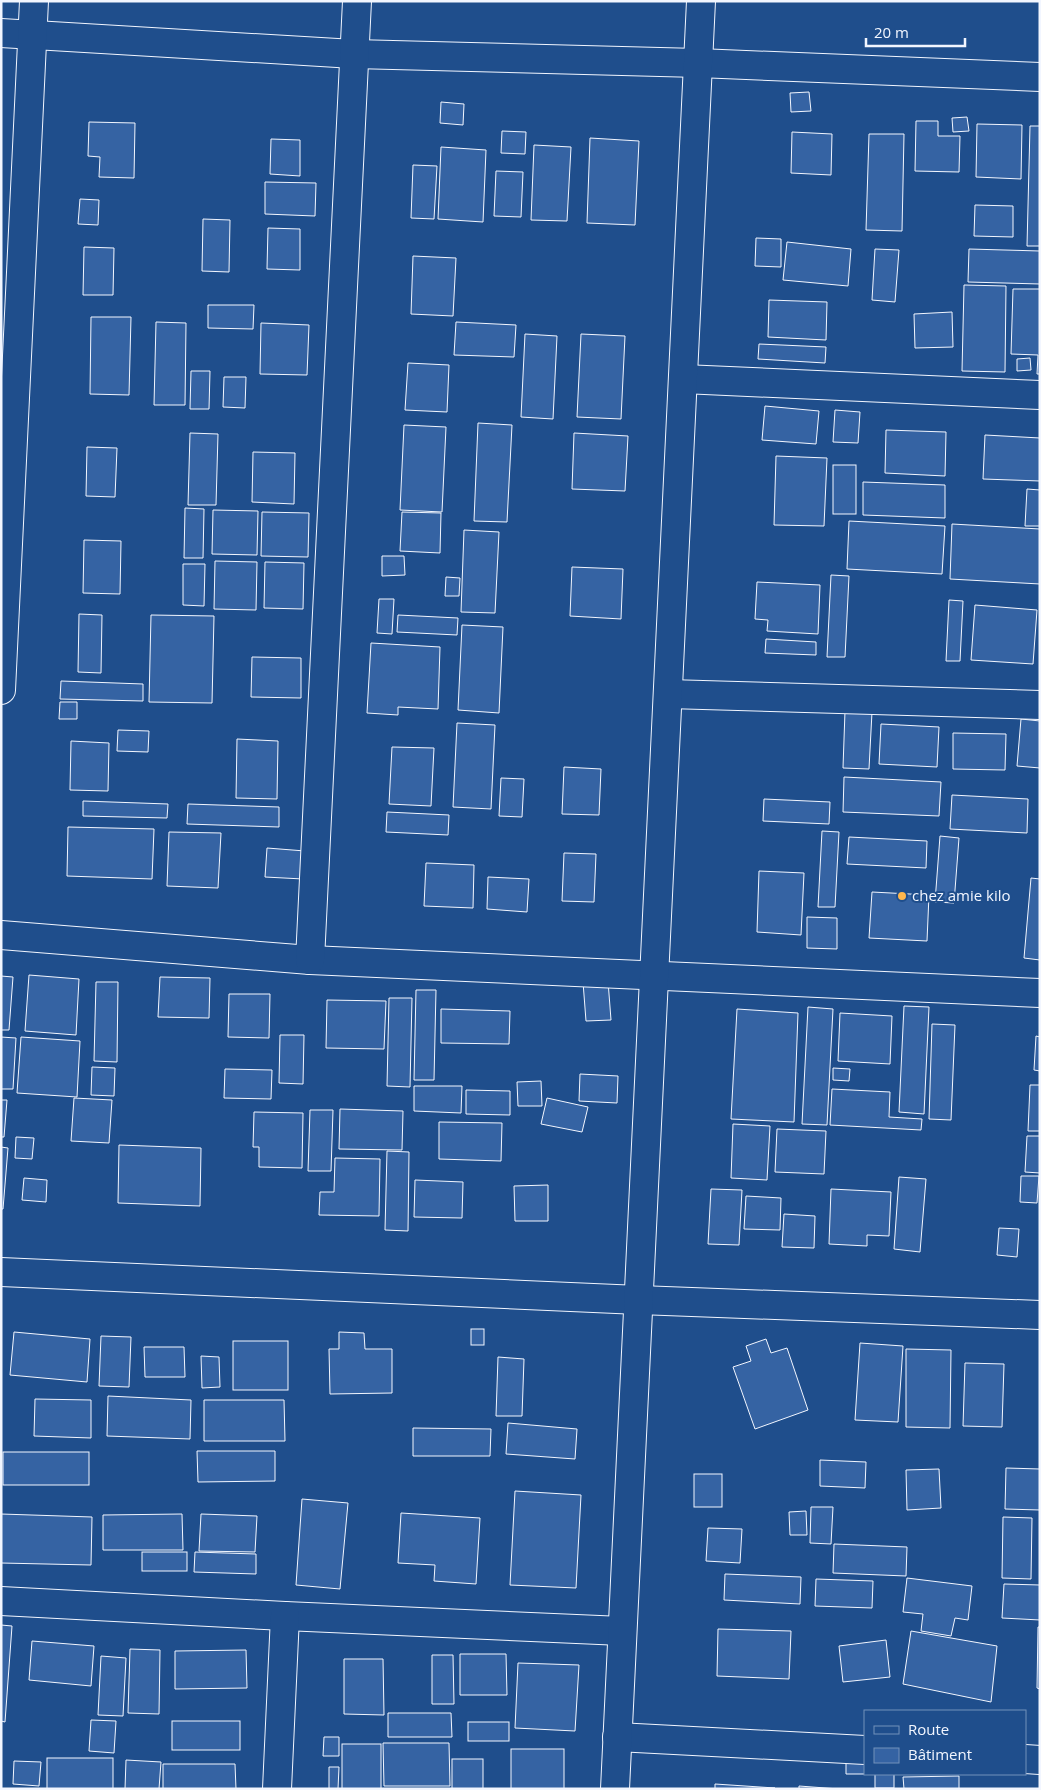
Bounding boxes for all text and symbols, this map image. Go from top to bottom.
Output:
scale bar [866,15,965,47]
text: 20 m [874,22,909,42]
place label: chez amie kilo [912,885,1011,905]
marker: chez amie kilo [896,890,908,902]
legend [864,1710,1026,1775]
text: Route [908,1719,949,1739]
text: Bâtiment [908,1744,972,1764]

